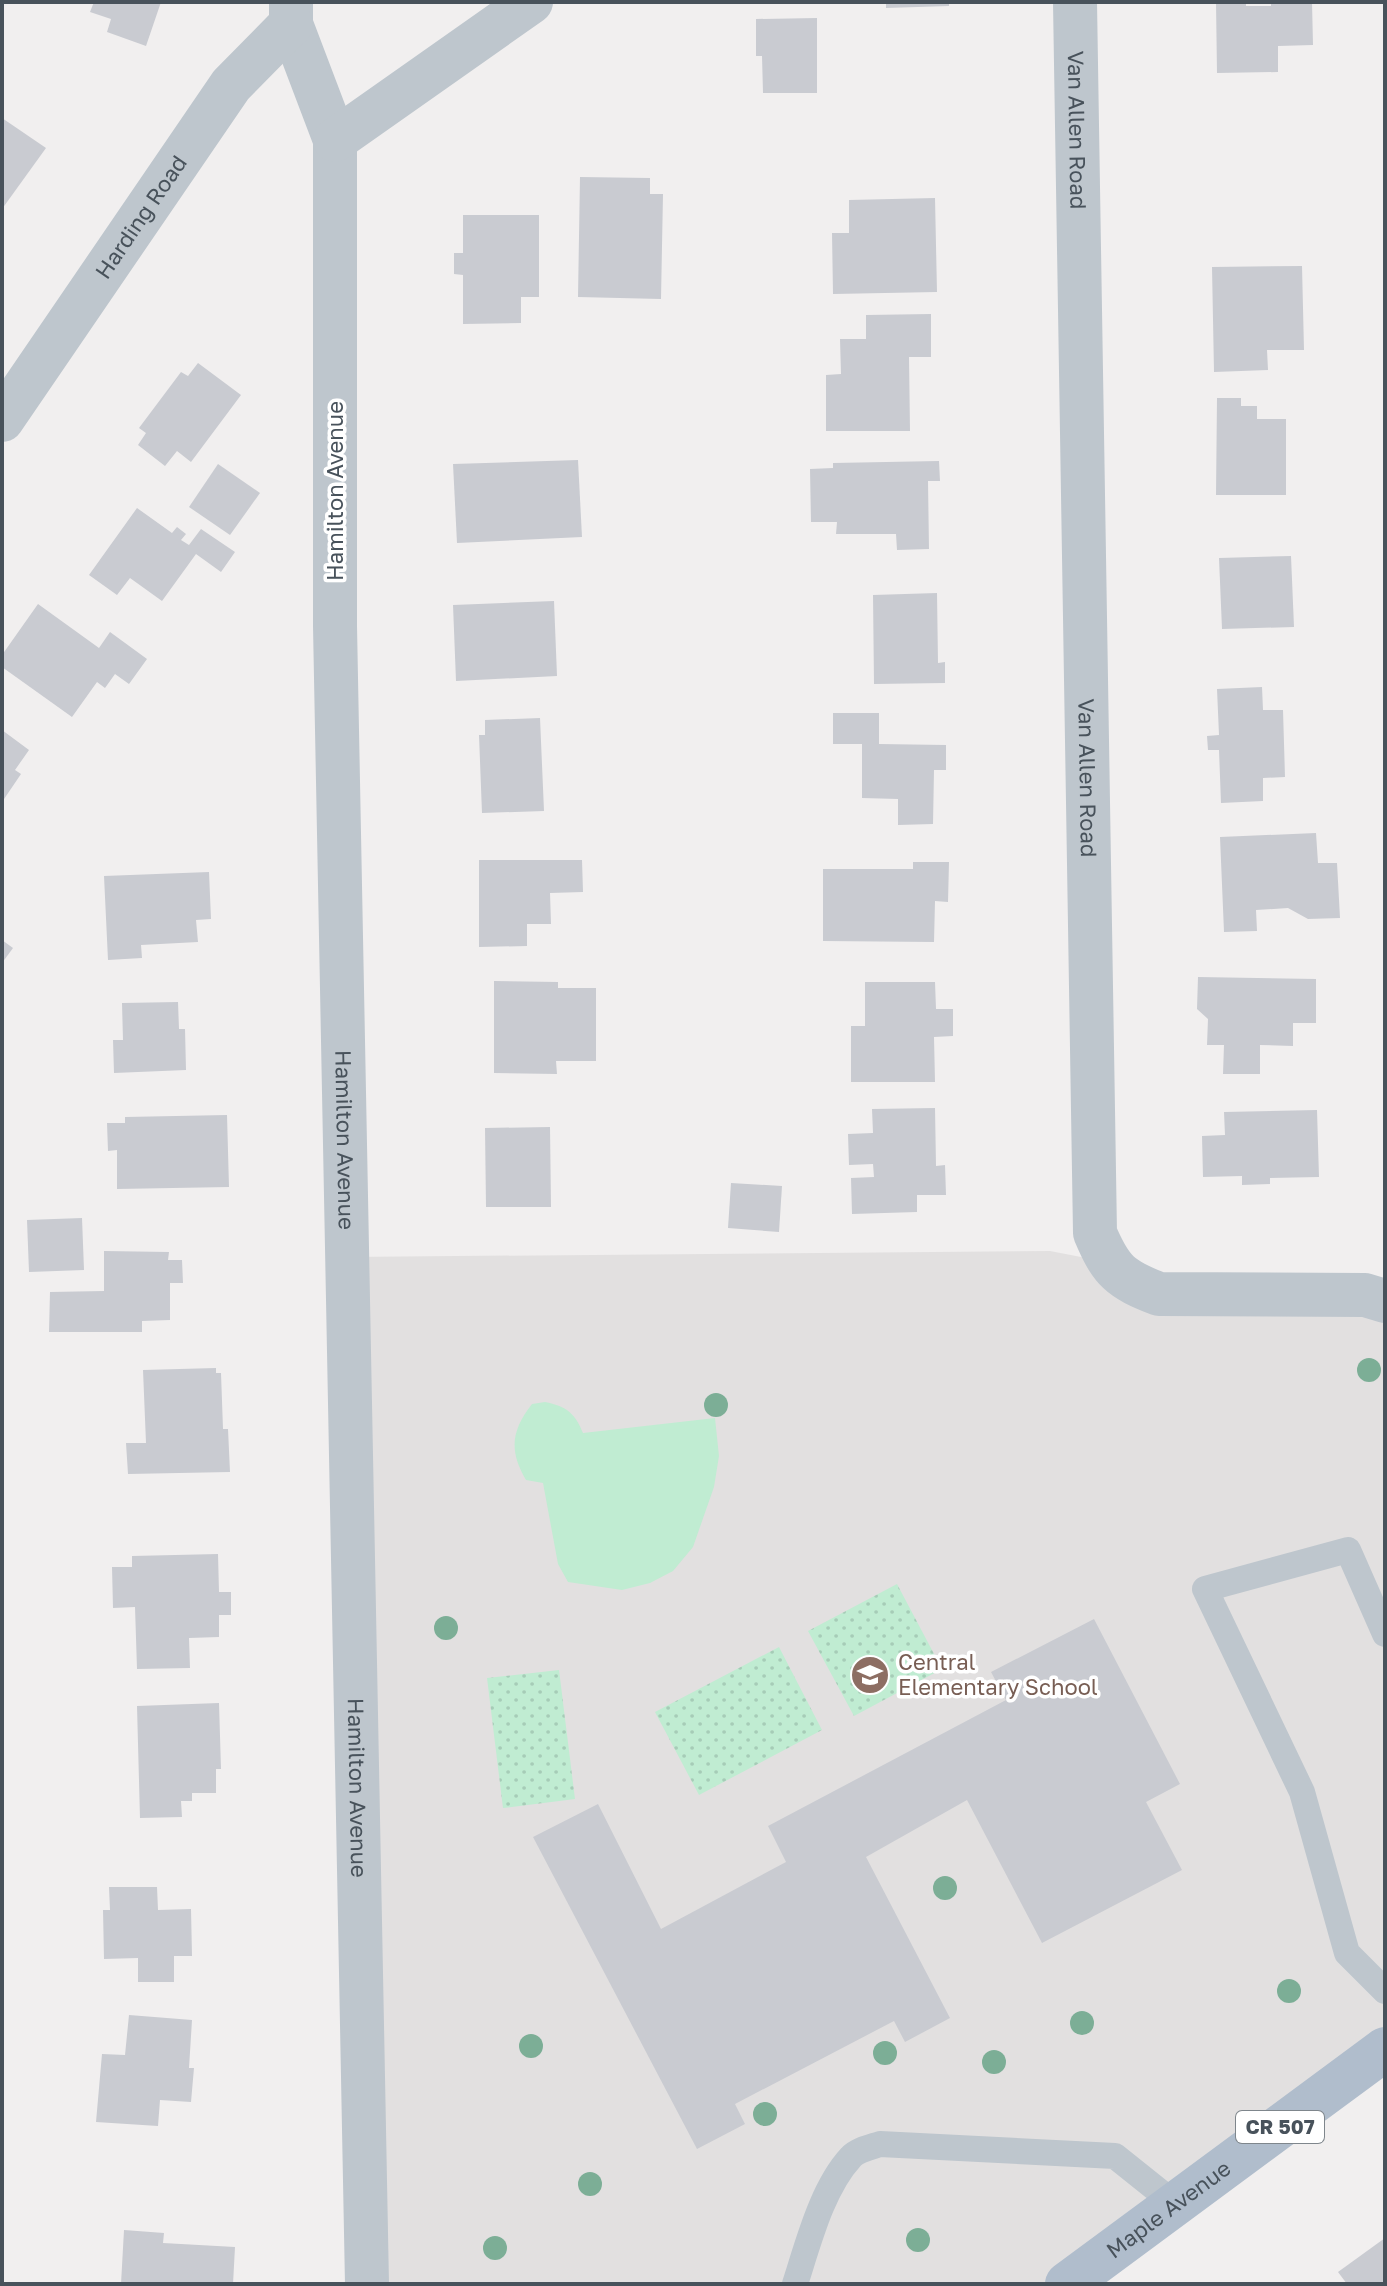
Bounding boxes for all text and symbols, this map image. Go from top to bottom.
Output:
street label: Van Allen Road [1063,50,1092,210]
street label: Harding Road [89,150,192,283]
street label: Hamilton Avenue [321,401,348,581]
street label: Van Allen Road [1073,698,1103,858]
street label: Hamilton Avenue [330,1050,361,1230]
place label: Central Elementary School [898,1648,1098,1700]
school or university icon: Central Elementary School [849,1654,891,1696]
street label: Hamilton Avenue [343,1698,373,1878]
road number: CR 507 [1236,2111,1324,2143]
street label: Maple Avenue [1101,2154,1235,2263]

